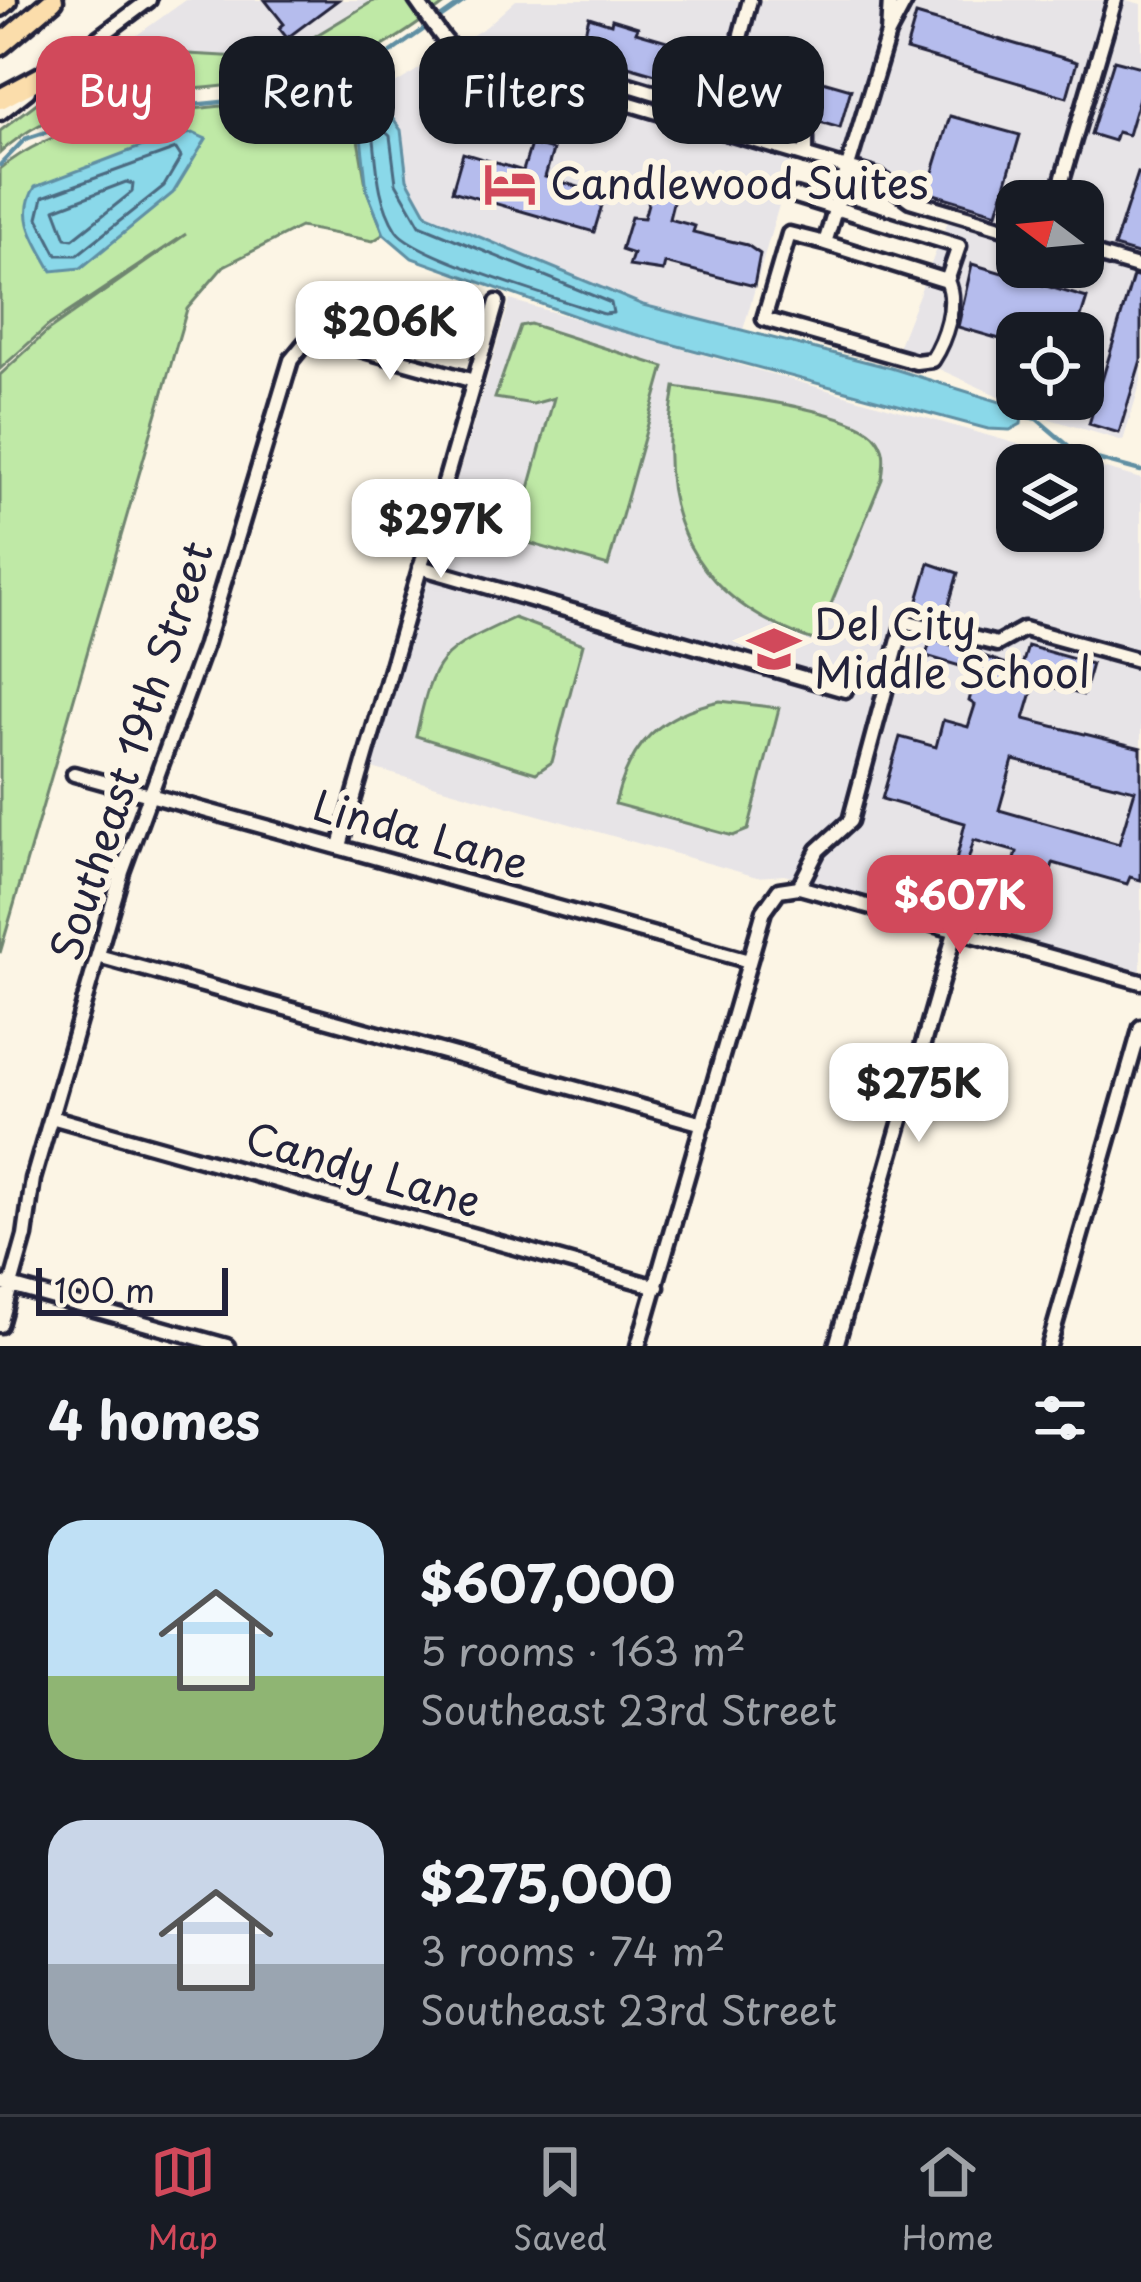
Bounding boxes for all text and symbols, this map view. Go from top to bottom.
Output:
chip: Buy [36,36,195,144]
chip: Rent [219,36,395,144]
chip: Filters [419,36,628,144]
chip: New [652,36,824,144]
place label: Candlewood Suites [550,150,928,213]
hotel icon: Candlewood Suites [481,155,539,213]
north arrow [996,180,1104,288]
map controls [996,180,1104,552]
pin: $206K [306,281,474,383]
text: $206K [322,290,458,349]
button: locate [996,312,1104,420]
button: layers [996,444,1104,552]
pin: $297K [357,479,525,581]
text: $297K [379,488,503,547]
street label: Southeast 19th Street [32,533,227,968]
place label: Del City Middle School [814,591,1091,702]
school or university icon: Del City Middle School [745,620,803,678]
street label: Linda Lane [306,772,537,893]
pin: $607K [876,855,1044,957]
text: $607K [894,864,1026,923]
pin: $275K [835,1043,1003,1145]
text: $275K [856,1052,982,1111]
street label: Candy Lane [239,1104,489,1231]
scale bar [36,1262,228,1315]
text: 100 m [54,1264,155,1314]
text: 4 homes [48,1380,260,1457]
icon: filters [1027,1385,1093,1451]
text: $607,000 [420,1543,675,1620]
icon: home [144,1568,288,1712]
text: 5 rooms · 163 m² [420,1620,746,1679]
text: Southeast 23rd Street [420,1679,837,1738]
text: $275,000 [420,1843,673,1920]
icon: home [144,1868,288,2012]
text: 3 rooms · 74 m² [420,1920,725,1979]
text: Southeast 23rd Street [420,1979,837,2038]
tab: Map [148,2139,218,2261]
tab: Saved [513,2139,607,2261]
tab: Home [902,2139,993,2261]

